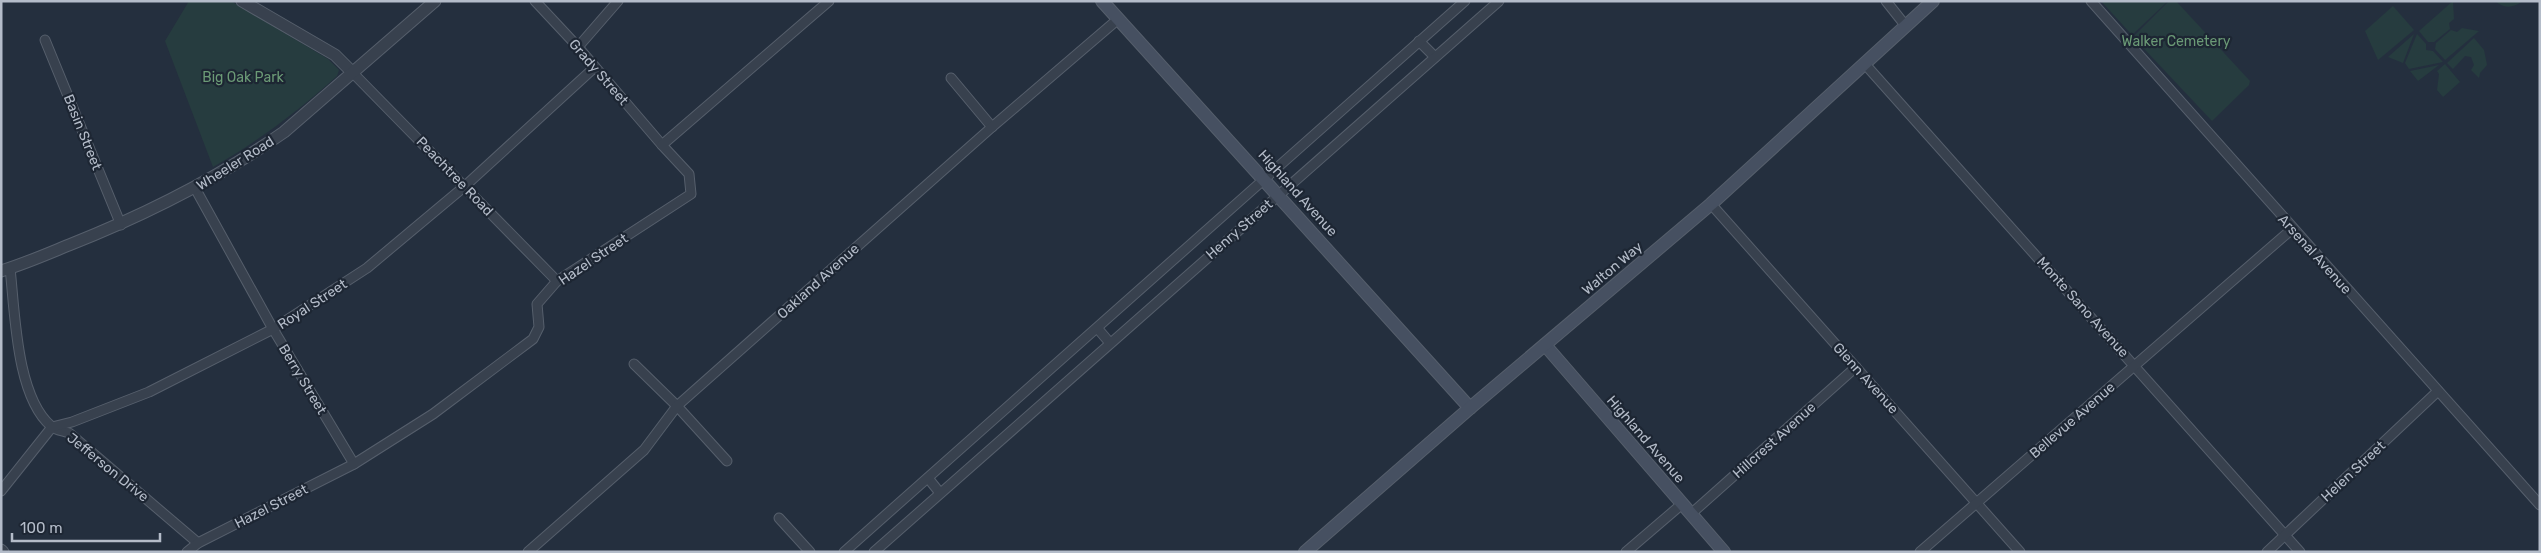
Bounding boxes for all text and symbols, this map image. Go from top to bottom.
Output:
park label: Walker Cemetery [2122,33,2231,50]
street label: Grady Street [565,36,632,109]
park label: Big Oak Park [202,69,284,86]
street label: Basin Street [60,92,106,173]
street label: Wheeler Road [193,133,277,194]
street label: Peachtree Road [413,133,497,220]
street label: Highland Avenue [1254,147,1341,240]
street label: Henry Street [1202,195,1277,263]
street label: Arsenal Avenue [2274,211,2355,298]
street label: Hazel Street [555,230,632,289]
street label: Walton Way [1579,238,1646,298]
street label: Oakland Avenue [774,240,863,323]
street label: Monte Sano Avenue [2033,254,2132,361]
street label: Royal Street [274,275,351,333]
street label: Glenn Avenue [1829,339,1902,418]
street label: Berry Street [275,341,330,418]
street label: Bellevue Avenue [2026,379,2119,462]
street label: Highland Avenue [1603,392,1688,487]
street label: Hillcrest Avenue [1729,399,1819,482]
street label: Jefferson Drive [63,429,152,506]
street label: Helen Street [2318,437,2389,505]
street label: Hazel Street [232,480,311,532]
scale bar [12,510,160,542]
text: 100 m [20,519,62,537]

